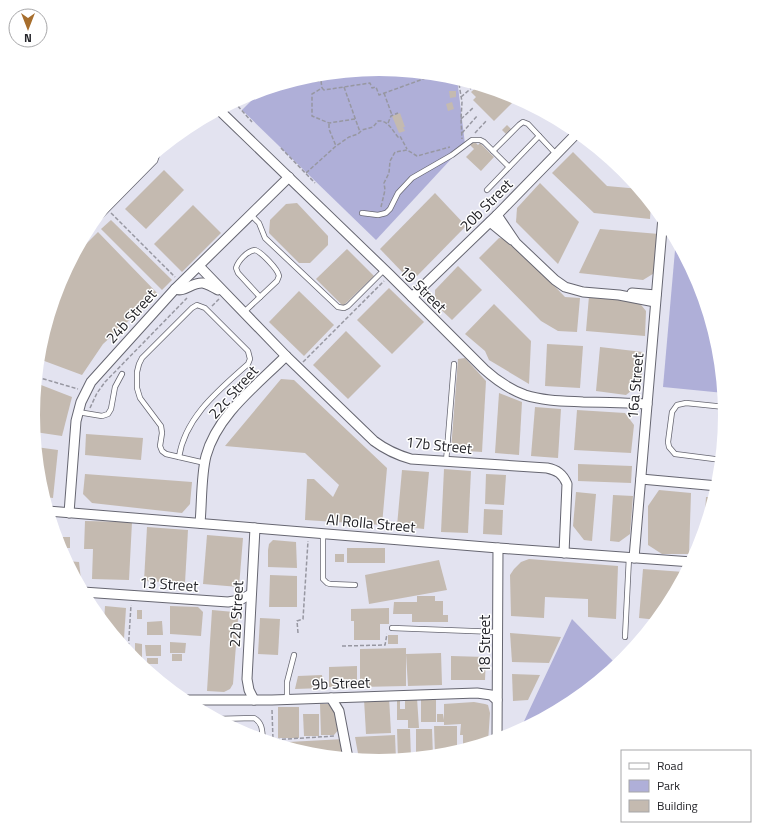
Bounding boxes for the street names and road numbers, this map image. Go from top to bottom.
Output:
street label: 20b Street [454,173,518,237]
street label: 19 Street [394,260,452,318]
street label: 24b Street [100,283,162,348]
street label: 16a Street [621,351,649,420]
street label: 22c Street [203,359,264,424]
street label: 17b Street [405,430,474,460]
street label: Al Rolla Street [326,508,417,538]
street label: 13 Street [139,570,200,598]
street label: 22b Street [223,579,249,648]
street label: 18 Street [473,614,496,673]
street label: 9b Street [311,670,371,696]

